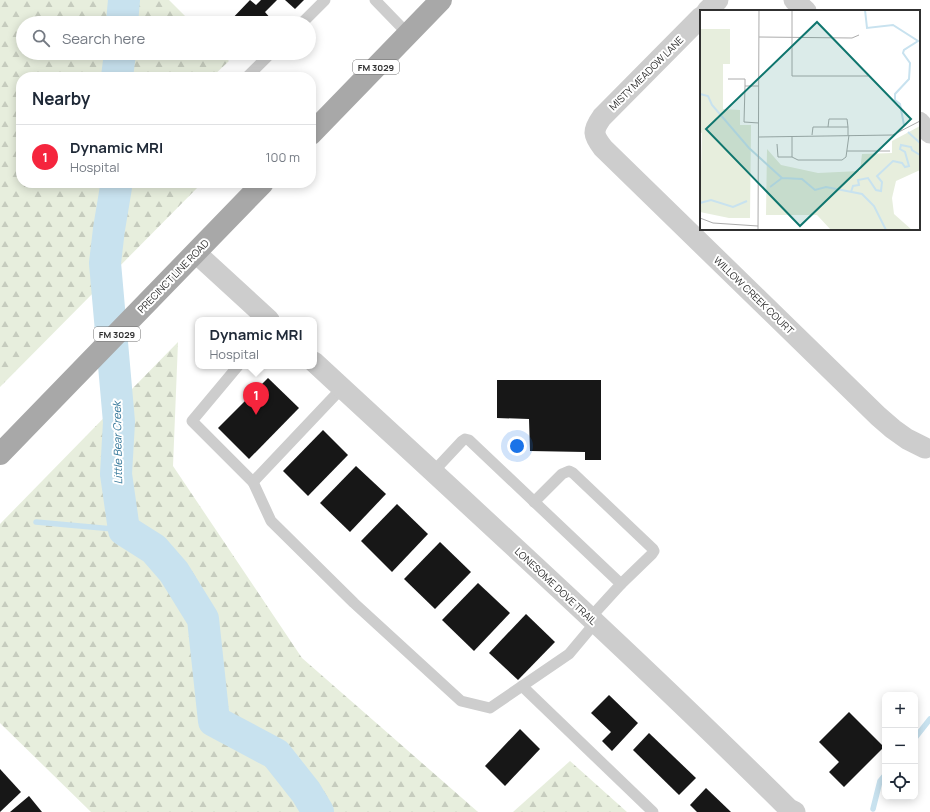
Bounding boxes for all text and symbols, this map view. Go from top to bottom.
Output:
inset map [700,10,920,230]
search box [16,16,316,60]
icon: search [30,27,52,49]
text: Search here [62,28,145,49]
street label: MISTY MEADOW LANE [606,33,686,113]
road number: FM 3029 [353,60,399,74]
text: Nearby [32,87,90,110]
text: Dynamic MRI [70,137,163,158]
text: 1 [42,148,48,166]
text: 100 m [265,148,300,166]
text: Hospital [70,158,120,176]
street label: PRECINCT LINE ROAD [134,236,212,316]
street label: WILLOW CREEK COURT [711,253,797,337]
popup [195,317,317,369]
text: Dynamic MRI [209,324,303,345]
road number: FM 3029 [94,327,140,341]
text: Hospital [209,345,259,363]
pin: 1 [243,382,269,415]
water label: Little Bear Creek [109,400,125,485]
your location [507,436,527,456]
street label: LONESOME DOVE TRAIL [512,544,600,628]
map controls [882,692,918,800]
button: + [882,692,918,728]
button: − [882,728,918,764]
button: locate [882,764,918,800]

